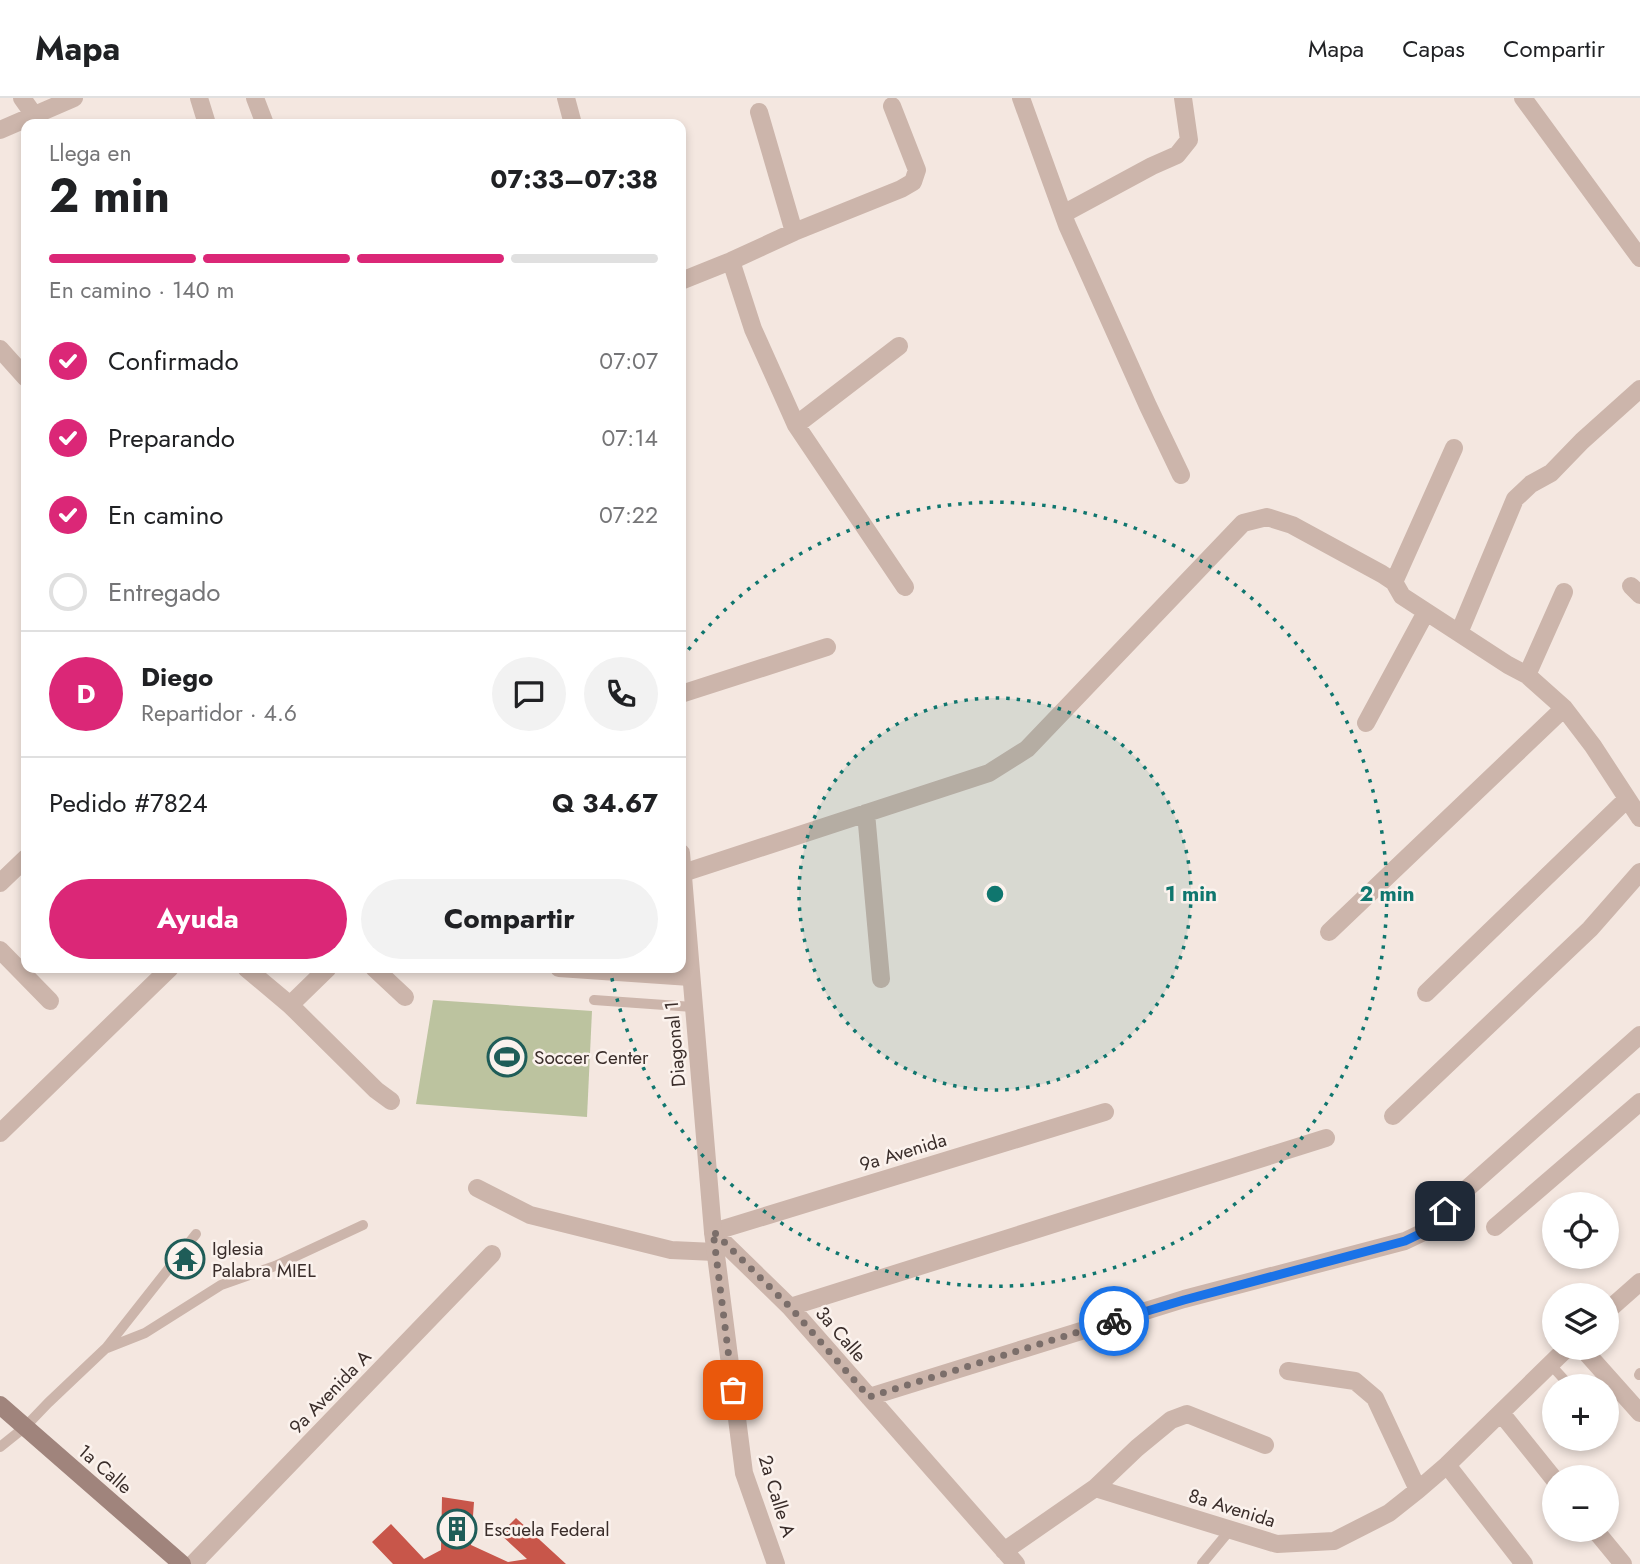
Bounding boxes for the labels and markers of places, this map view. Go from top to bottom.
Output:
centre of rings [983,882,1007,906]
sports icon: Soccer Center [486,1036,528,1078]
place label: Soccer Center [534,1044,649,1071]
pin [1415,1181,1475,1241]
place label: Iglesia Palabra MIEL [212,1235,316,1284]
temple icon: Iglesia Palabra MIEL [164,1238,206,1280]
pin [703,1360,763,1420]
building icon: Escuela Federal [436,1508,478,1550]
place label: Escuela Federal [484,1516,610,1543]

